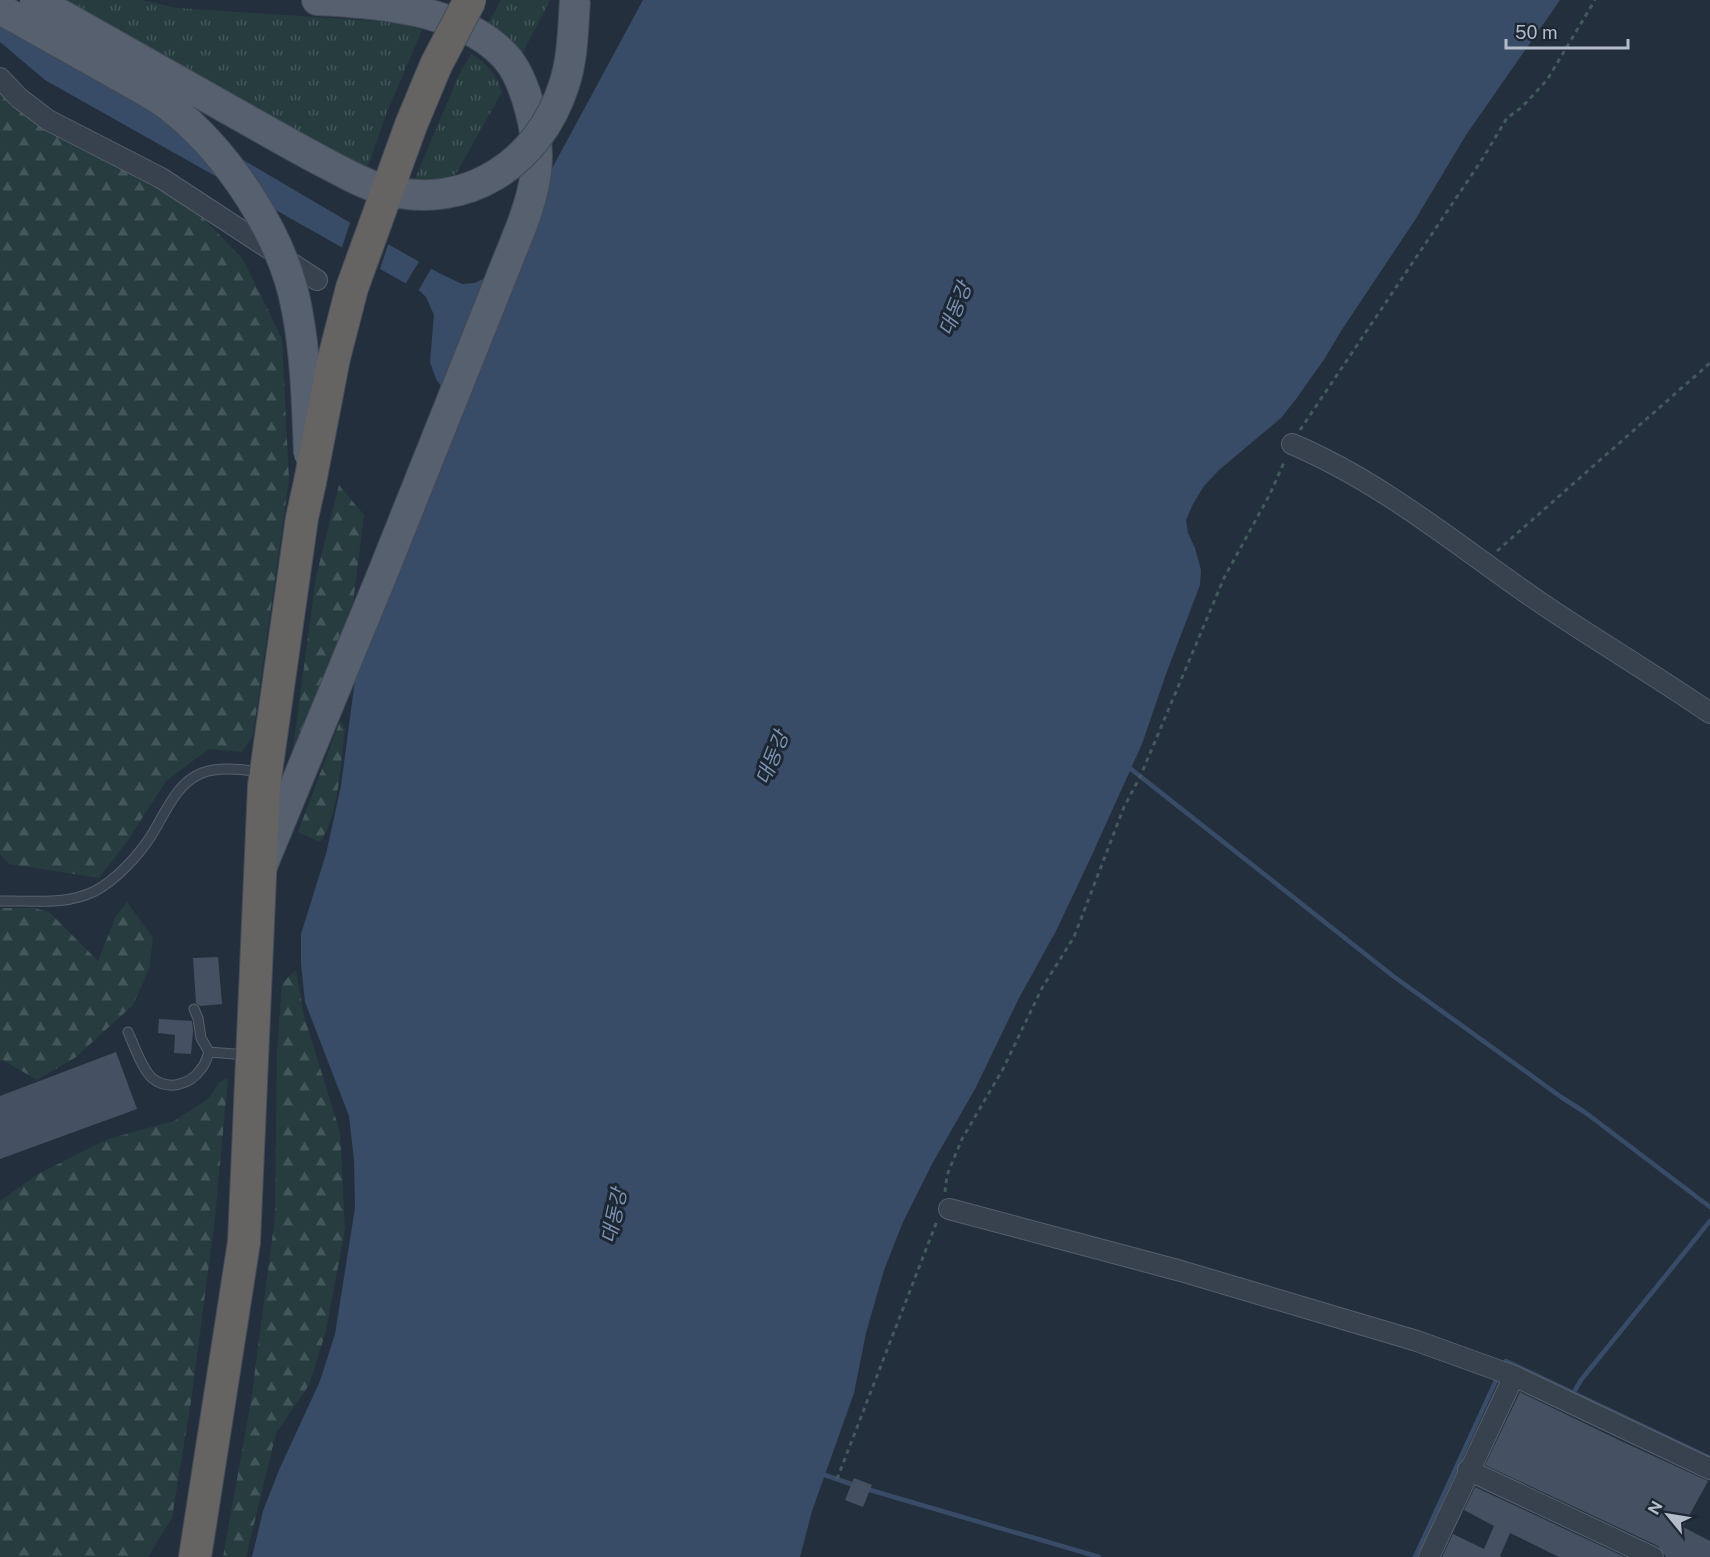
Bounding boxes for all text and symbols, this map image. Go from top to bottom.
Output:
scale bar [1506,12,1628,50]
text: 50 m [1515,22,1558,43]
water label: 대동강 [934,277,977,339]
water label: 대동강 [751,726,794,788]
water label: 대동강 [597,1184,632,1245]
north arrow [1638,1485,1698,1545]
text: N [1644,1498,1667,1518]

